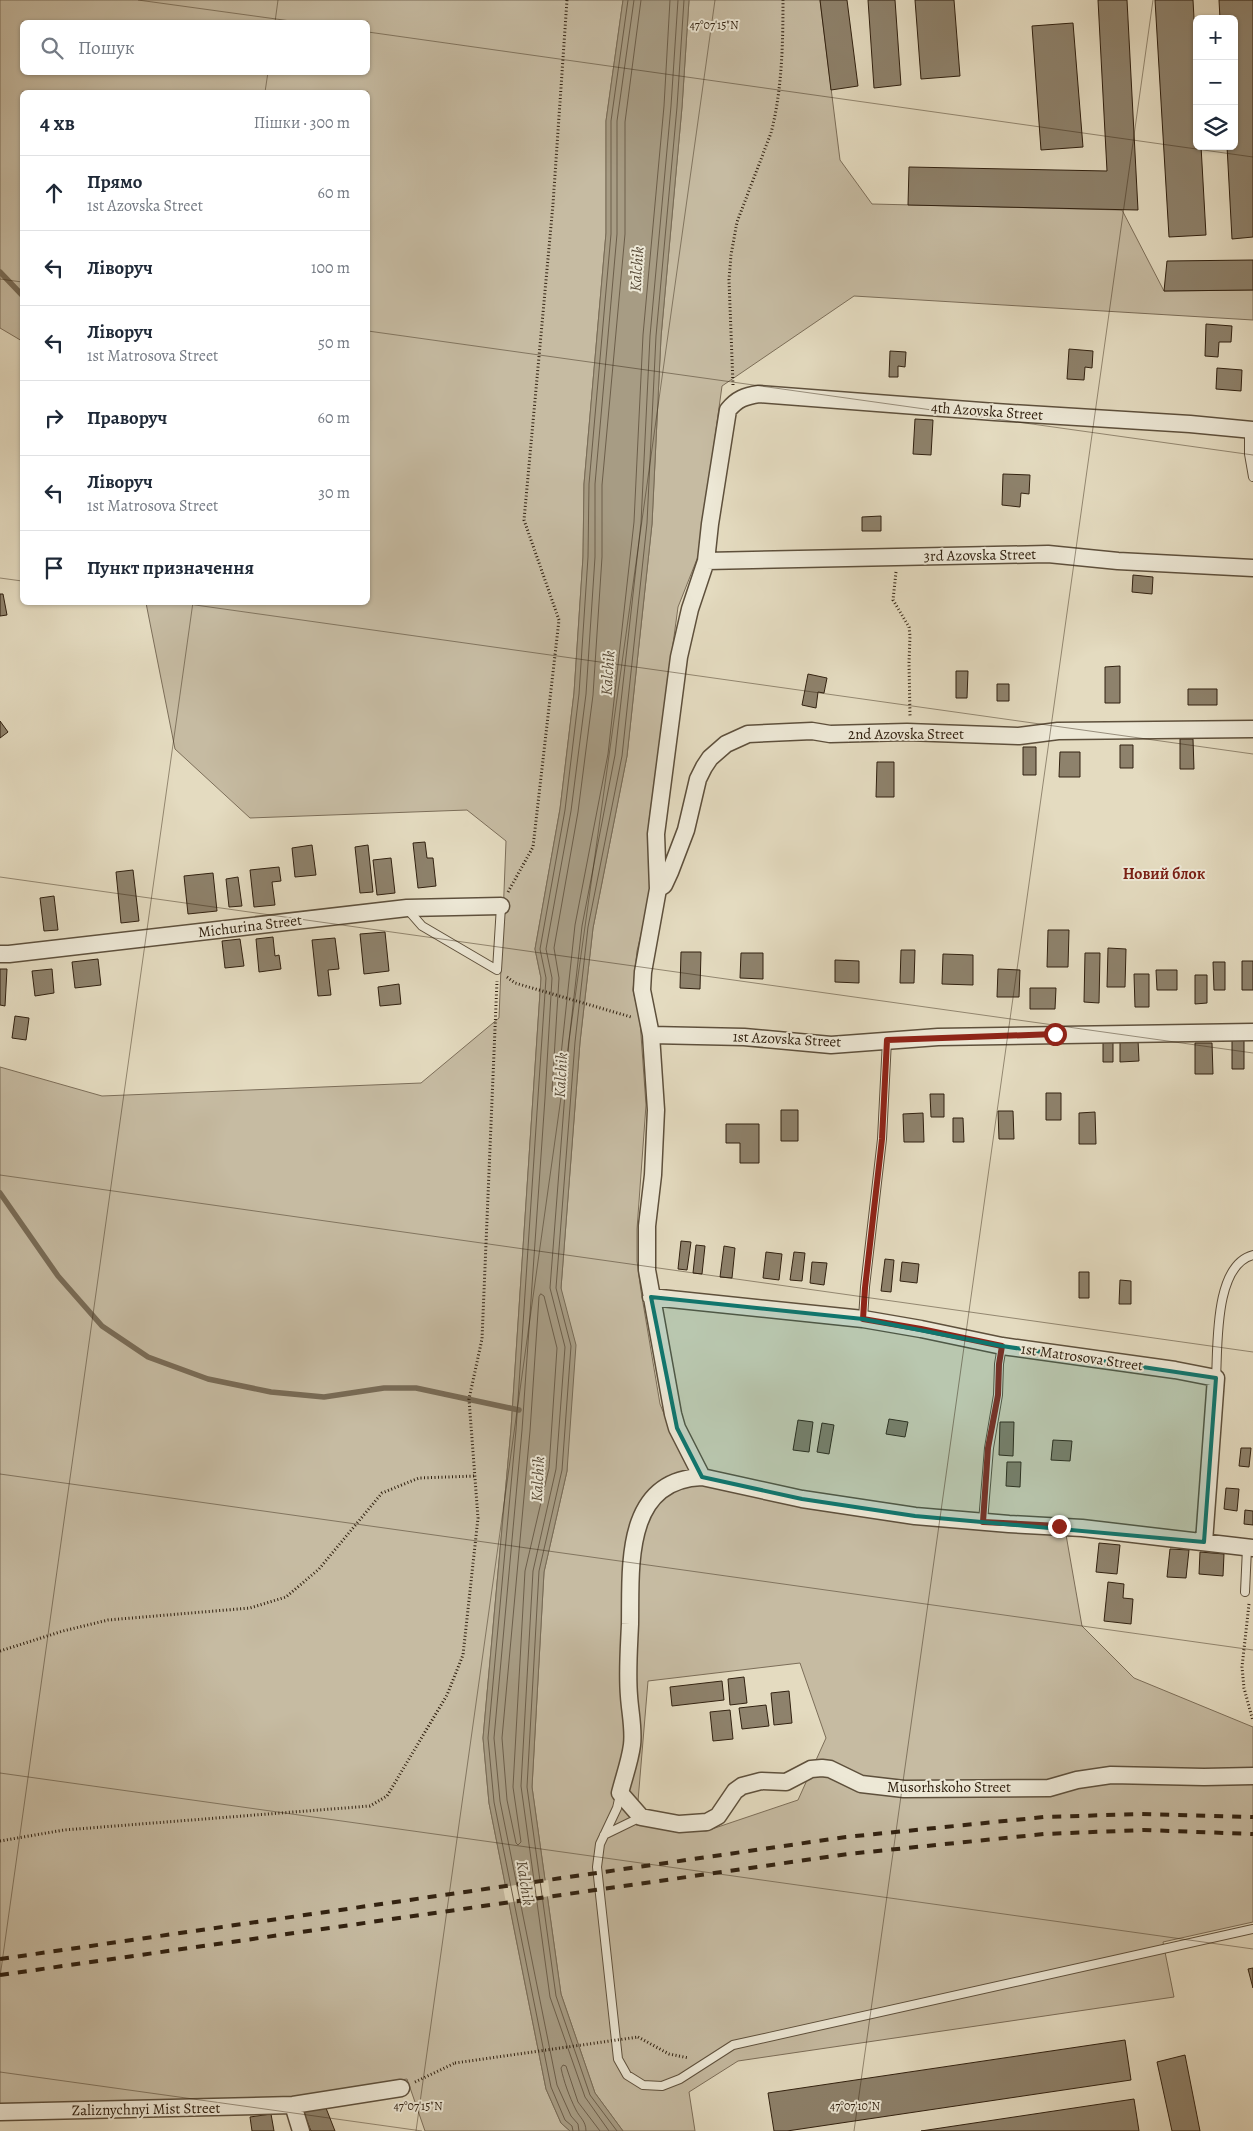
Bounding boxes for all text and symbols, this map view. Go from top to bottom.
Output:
map controls [1193,15,1238,150]
button: + [1193,15,1238,60]
text: 47°07'15"N [689,17,739,33]
search box [20,20,370,75]
icon: search [38,34,66,62]
text: Пошук [78,35,135,61]
button: − [1193,60,1238,105]
button: layers [1193,105,1238,150]
text: 4 хв [40,109,75,137]
text: Пішки · 300 m [254,112,350,134]
text: Прямо [87,169,142,195]
icon: ahead [40,179,68,207]
text: 60 m [318,182,350,204]
text: 1st Azovska Street [87,195,203,217]
water label: Kalchik [624,246,650,292]
icon: left [40,254,68,282]
text: Ліворуч [87,255,153,281]
text: 100 m [311,257,350,279]
text: Ліворуч [87,319,153,345]
icon: left [40,329,68,357]
text: 50 m [318,332,350,354]
text: 1st Matrosova Street [87,345,218,367]
street label: 4th Azovska Street [930,397,1044,425]
icon: right [40,404,68,432]
text: Праворуч [87,405,167,431]
text: 60 m [318,407,350,429]
text: Ліворуч [87,469,153,495]
icon: left [40,479,68,507]
text: 30 m [318,482,350,504]
text: 1st Matrosova Street [87,495,218,517]
street label: 3rd Azovska Street [924,544,1036,566]
icon: arrive [40,554,68,582]
text: Пункт призначення [87,555,254,581]
water label: Kalchik [595,650,621,696]
street label: 2nd Azovska Street [848,724,964,744]
district label: Новий блок [1123,863,1206,885]
street label: Michurina Street [197,910,303,942]
route start [1044,1023,1067,1046]
street label: 1st Azovska Street [732,1026,842,1052]
water label: Kalchik [549,1052,573,1098]
street label: 1st Matrosova Street [1020,1339,1144,1375]
water label: Kalchik [526,1456,550,1502]
route end [1048,1515,1071,1538]
street label: Musorhskoho Street [887,1777,1011,1797]
water label: Kalchik [511,1859,539,1907]
street label: Zaliznychnyi Mist Street [72,2098,220,2120]
text: 47°07'15"N [393,2098,443,2114]
text: 47°07'10"N [830,2098,881,2114]

